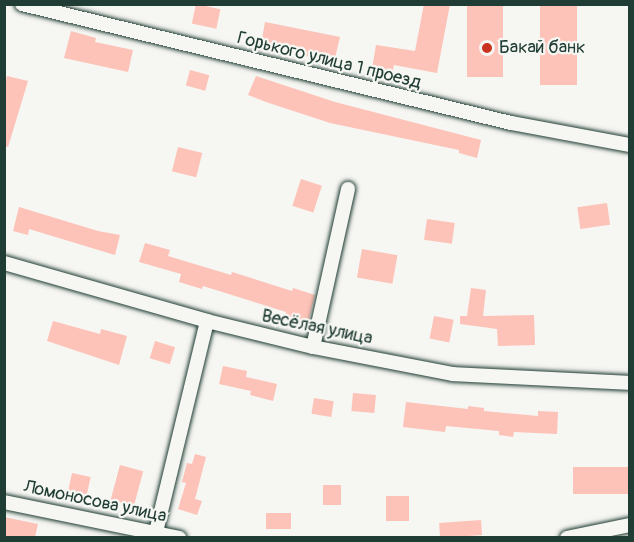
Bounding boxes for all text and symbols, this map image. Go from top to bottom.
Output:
street label: Горького улица 1 проезд [235,28,423,94]
place label: Бакай банк [499,37,585,59]
marker: Бакай банк [480,41,494,55]
street label: Весёлая улица [260,306,374,350]
street label: Ломоносова улица [22,476,168,528]

